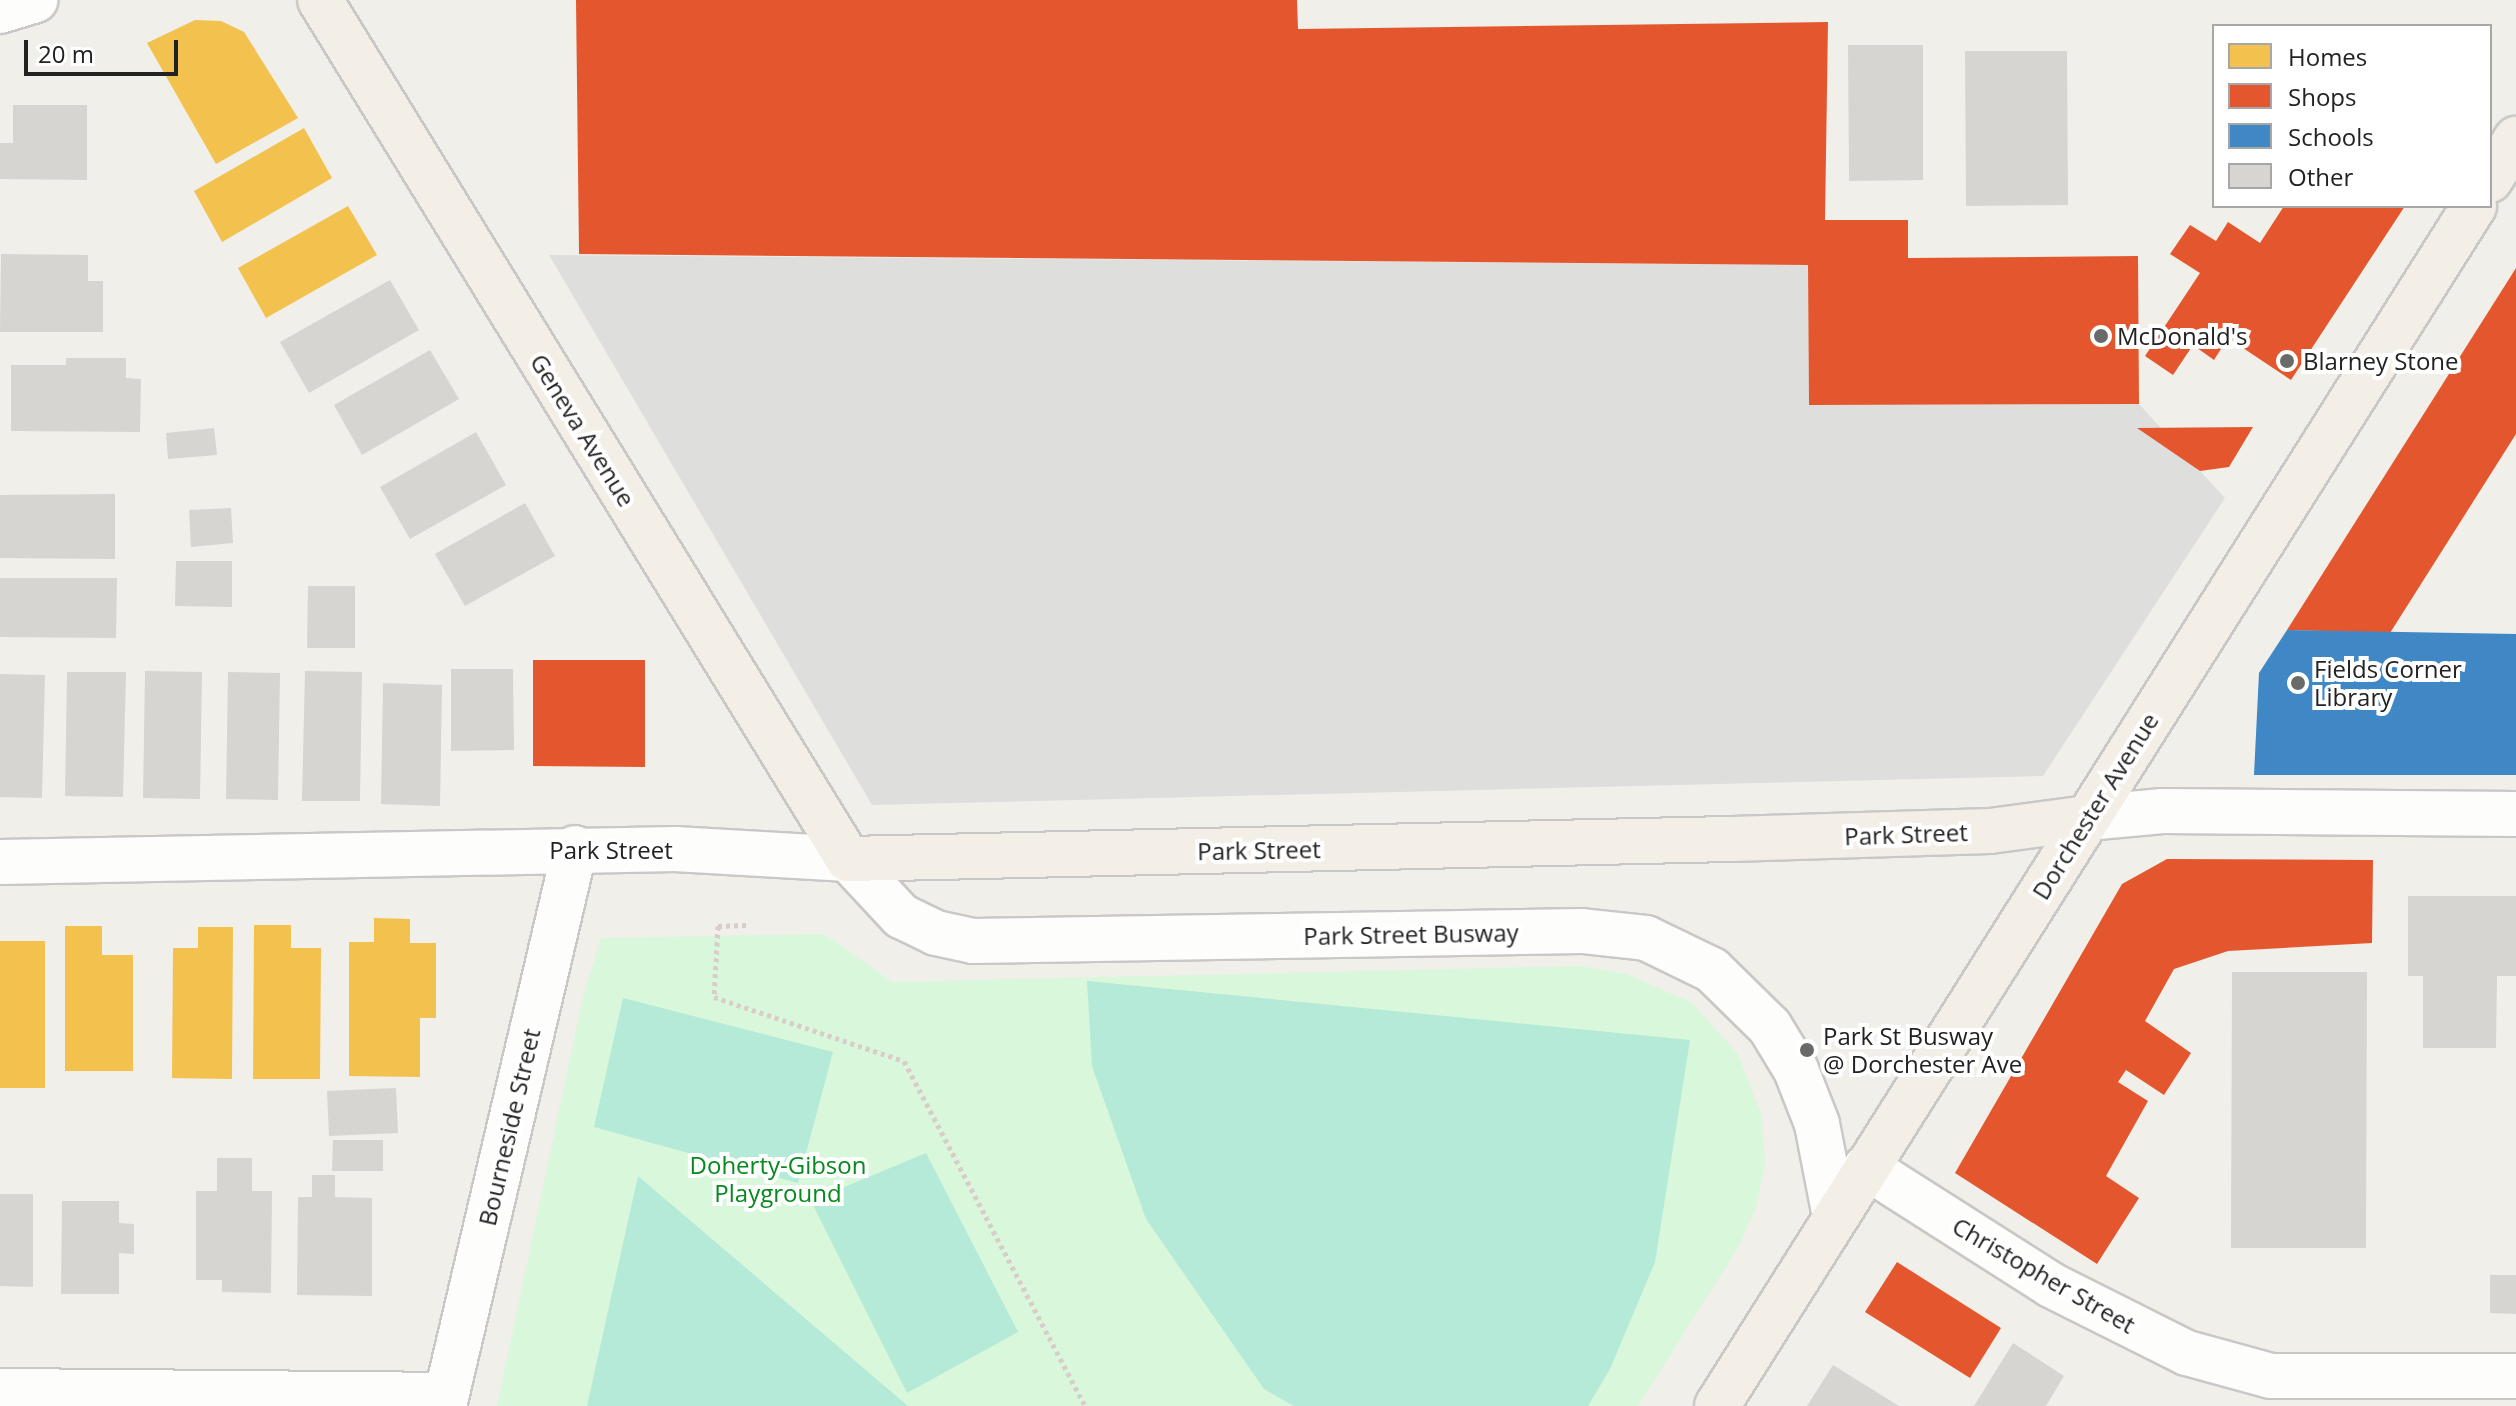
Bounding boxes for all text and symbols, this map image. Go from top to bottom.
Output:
scale bar [28,24,182,74]
legend [2212,24,2492,208]
text: 20 m [38,37,94,70]
text: Homes [2288,40,2367,73]
text: Shops [2288,80,2356,113]
text: Schools [2288,120,2374,153]
text: Other [2288,160,2353,193]
place label: McDonald's [2117,322,2247,350]
marker: McDonald's [2092,327,2110,345]
place label: Blarney Stone [2303,347,2459,375]
street label: Geneva Avenue [525,348,641,512]
marker: Blarney Stone [2278,352,2296,370]
place label: Fields Corner Library [2314,655,2462,711]
marker: Fields Corner Library [2289,674,2307,692]
street label: Dorchester Avenue [2026,707,2164,905]
street label: Park Street [1844,817,1968,851]
street label: Park Street [1197,835,1321,865]
street label: Park Street [549,836,673,864]
street label: Park Street Busway [1303,918,1519,950]
place label: Park St Busway @ Dorchester Ave [1823,1022,2022,1078]
street label: Bourneside Street [472,1026,546,1228]
marker: Park St Busway @ Dorchester Ave [1798,1041,1816,1059]
park label: Doherty-Gibson Playground [690,1151,866,1207]
street label: Christopher Street [1948,1211,2140,1339]

